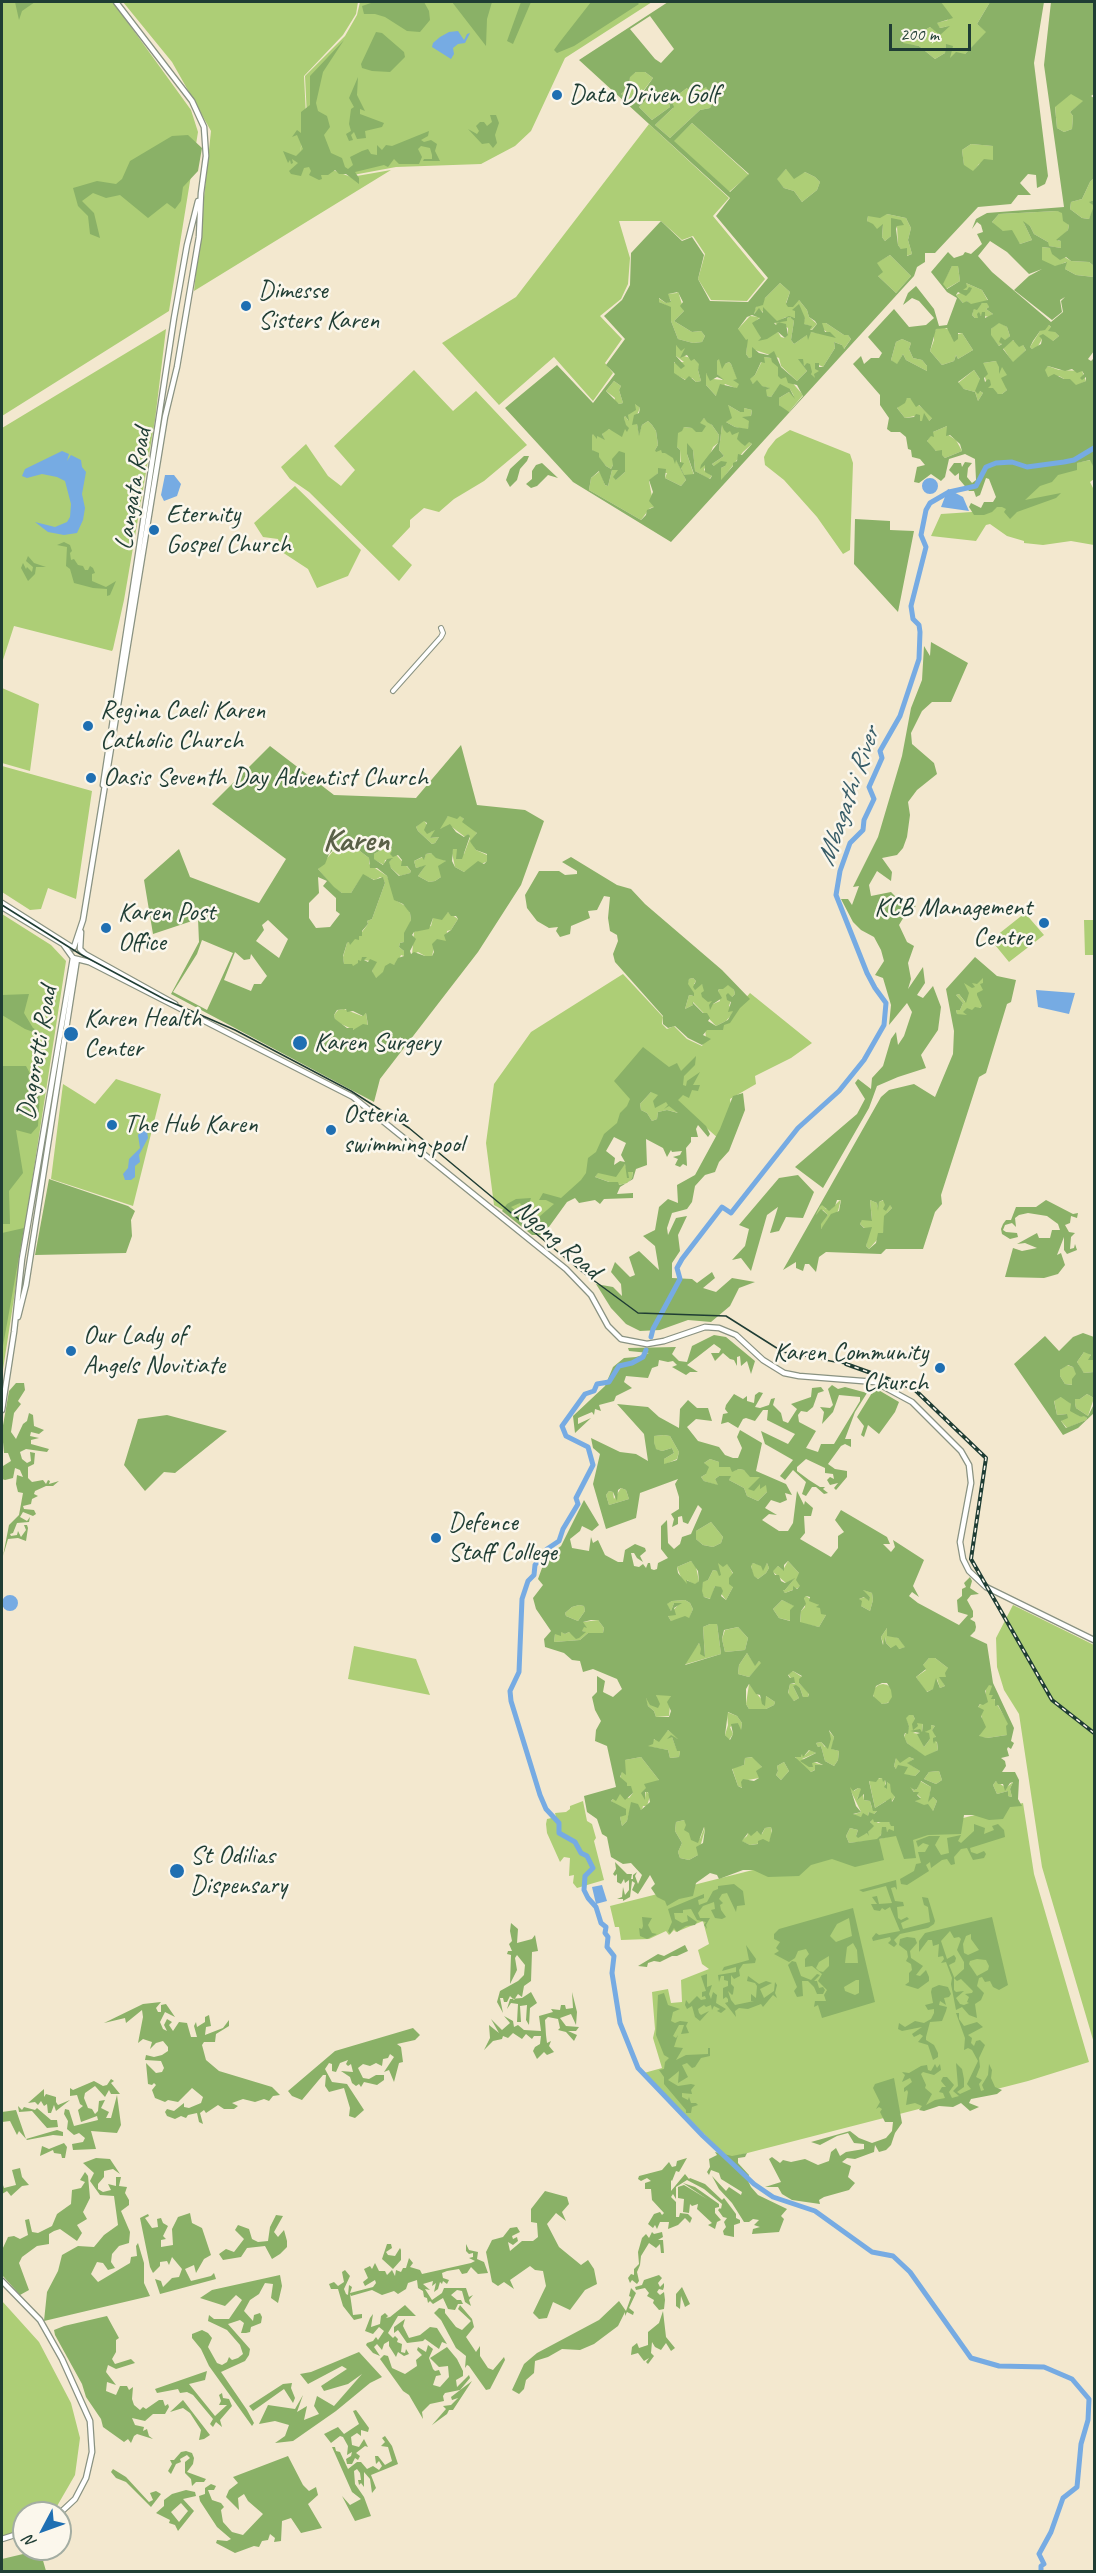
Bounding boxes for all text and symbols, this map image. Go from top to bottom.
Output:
scale bar [892,12,974,50]
text: 200 m [900,23,939,45]
place label: Data Driven Golf [569,79,719,111]
marker: Data Driven Golf [550,88,564,102]
place label: Dimesse Sisters Karen [258,275,379,336]
marker: Dimesse Sisters Karen [239,299,253,313]
street label: Langata Road [109,426,159,552]
place label: Eternity Gospel Church [166,499,291,560]
marker: Eternity Gospel Church [147,523,161,537]
place label: Regina Caeli Karen Catholic Church [100,695,265,756]
marker: Regina Caeli Karen Catholic Church [81,719,95,733]
water label: Mbagathi River [810,724,888,870]
place label: Oasis Seventh Day Adventist Church [103,762,428,794]
marker: Oasis Seventh Day Adventist Church [84,771,98,785]
district label: Karen [323,823,389,861]
place label: KCB Management Centre [874,892,1032,954]
place label: Karen Post Office [118,897,215,958]
marker: KCB Management Centre [1037,916,1051,930]
marker: Karen Post Office [99,921,113,935]
street label: Dagoretti Road [11,984,65,1122]
place label: Karen Health Center [84,1003,201,1064]
marker: Karen Health Center [62,1025,80,1043]
place label: Karen Surgery [314,1027,440,1059]
marker: Karen Surgery [291,1034,309,1052]
place label: Osteria swimming pool [343,1099,464,1160]
place label: The Hub Karen [124,1109,258,1141]
marker: The Hub Karen [105,1118,119,1132]
marker: Osteria swimming pool [324,1123,338,1137]
street label: Ngong Road [507,1194,607,1286]
place label: Our Lady of Angels Novitiate [83,1320,225,1382]
place label: Karen Community Church [773,1337,928,1398]
marker: Our Lady of Angels Novitiate [64,1344,78,1358]
marker: Karen Community Church [933,1361,947,1375]
place label: Defence Staff College [448,1507,557,1568]
marker: Defence Staff College [429,1531,443,1545]
place label: St Odilias Dispensary [190,1840,287,1901]
marker: St Odilias Dispensary [168,1862,186,1880]
north arrow [12,2501,72,2561]
text: N [19,2531,41,2552]

